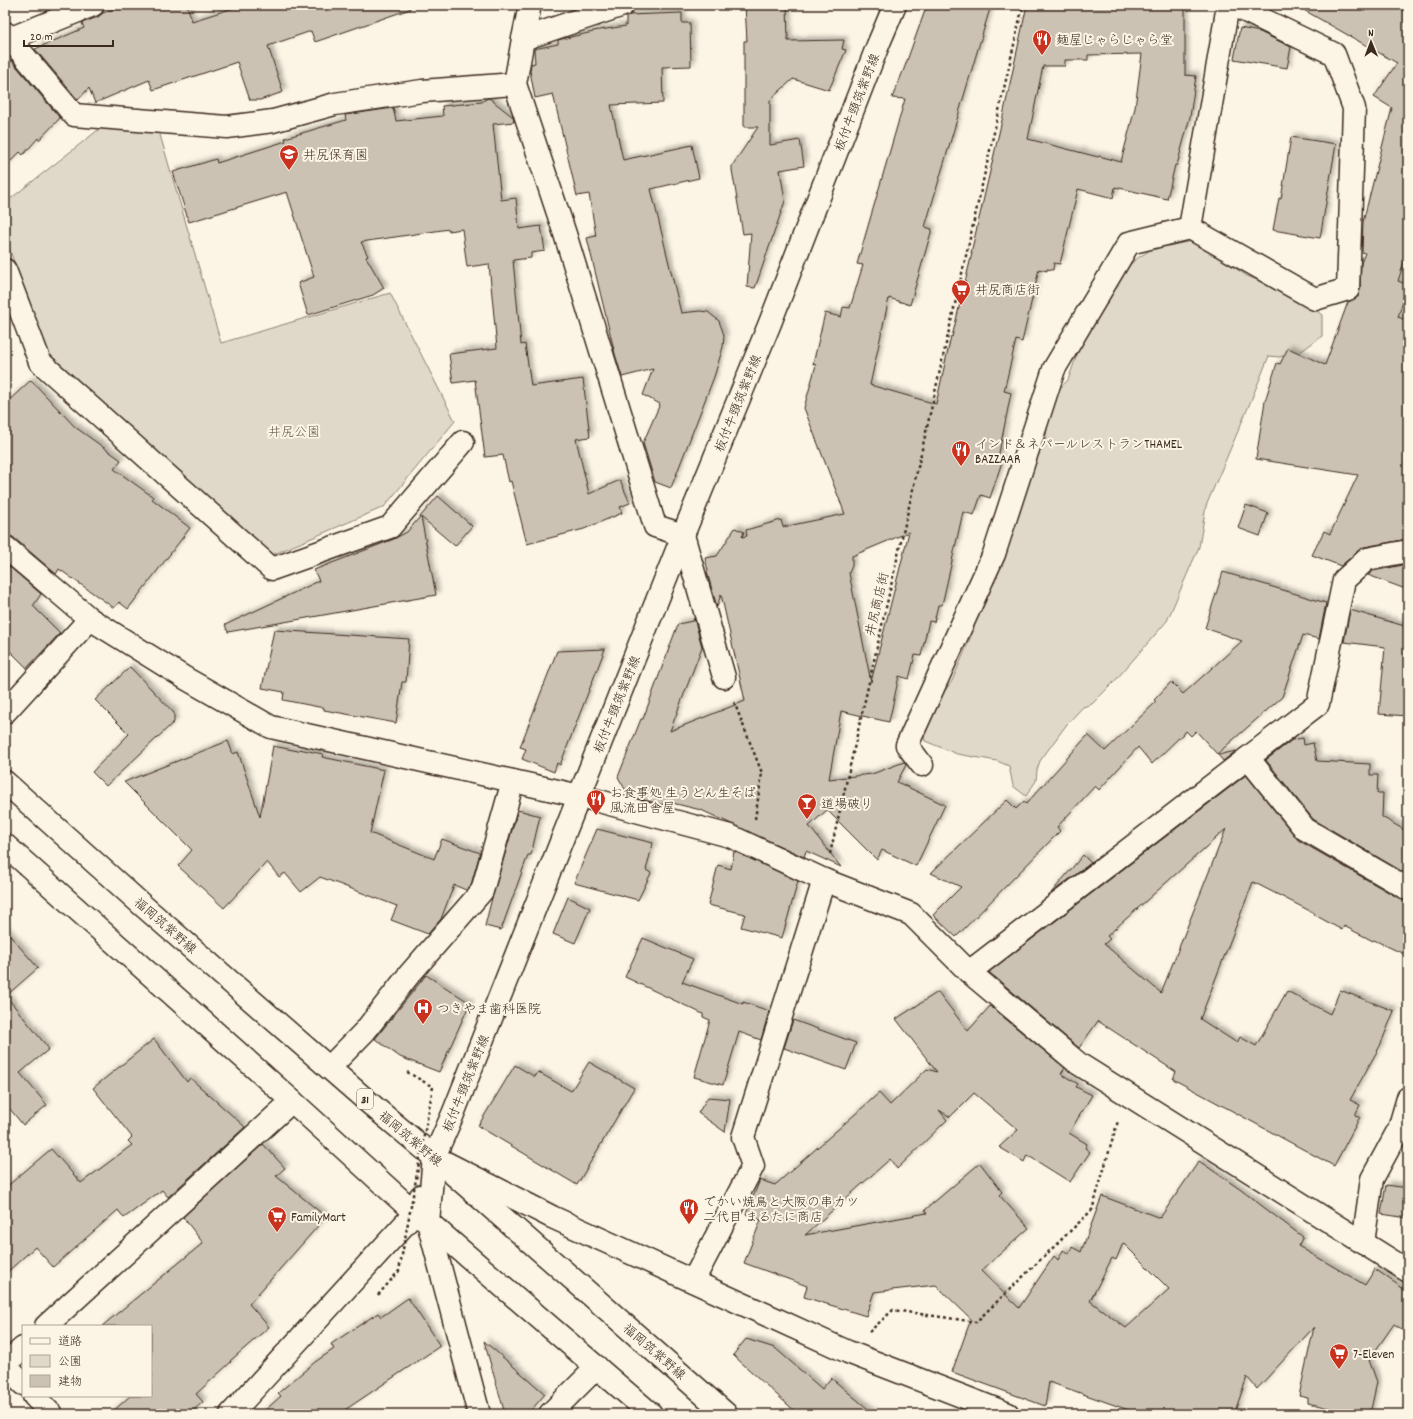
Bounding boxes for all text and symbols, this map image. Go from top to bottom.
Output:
scale bar [24,22,113,48]
north arrow [1351,22,1391,62]
text: N [1368,26,1374,42]
restaurant icon: 麺屋じゃらじゃら堂 [1031,28,1053,56]
text: 20 m [30,29,53,46]
place label: 麺屋じゃらじゃら堂 [1056,32,1173,51]
street label: 板付牛頸筑紫野線 [831,50,886,155]
school or university icon: 井尻保育園 [278,143,300,171]
place label: 井尻保育園 [303,147,368,166]
supermarket icon: 井尻商店街 [950,278,972,306]
place label: 井尻商店街 [975,282,1040,301]
street label: 板付牛頸筑紫野線 [711,351,768,456]
park label: 井尻公園 [268,424,320,443]
place label: インド＆ネパールレストランTHAMEL BAZZAAR [975,436,1183,470]
restaurant icon: インド＆ネパールレストランTHAMEL BAZZAAR [950,439,972,467]
street label: 井尻商店街 [862,571,895,638]
street label: 板付牛頸筑紫野線 [590,652,647,757]
place label: お食事処 生うどん生そば 風流田舎屋 [610,785,756,819]
restaurant icon: お食事処 生うどん生そば 風流田舎屋 [585,788,607,816]
bar icon: 道場破り [796,792,818,820]
place label: 道場破り [821,796,873,815]
street label: 福岡筑紫野線 [129,894,201,960]
hospital icon: つきやま歯科医院 [412,997,434,1025]
place label: つきやま歯科医院 [437,1001,541,1020]
street label: 板付牛頸筑紫野線 [439,1031,496,1136]
road number: 31 [357,1089,373,1109]
street label: 福岡筑紫野線 [373,1108,446,1173]
place label: でかい焼鳥と大阪の串カツ 二代目 まるたに商店 [703,1194,859,1228]
restaurant icon: でかい焼鳥と大阪の串カツ 二代目 まるたに商店 [678,1197,700,1225]
supermarket icon: FamilyMart [266,1205,288,1233]
place label: FamilyMart [291,1209,346,1228]
street label: 福岡筑紫野線 [618,1320,690,1386]
legend [22,1325,152,1397]
text: 道路 [58,1334,82,1351]
supermarket icon: 7-Eleven [1328,1342,1350,1370]
place label: 7-Eleven [1353,1346,1394,1365]
text: 公園 [58,1354,82,1371]
text: 建物 [58,1374,82,1391]

